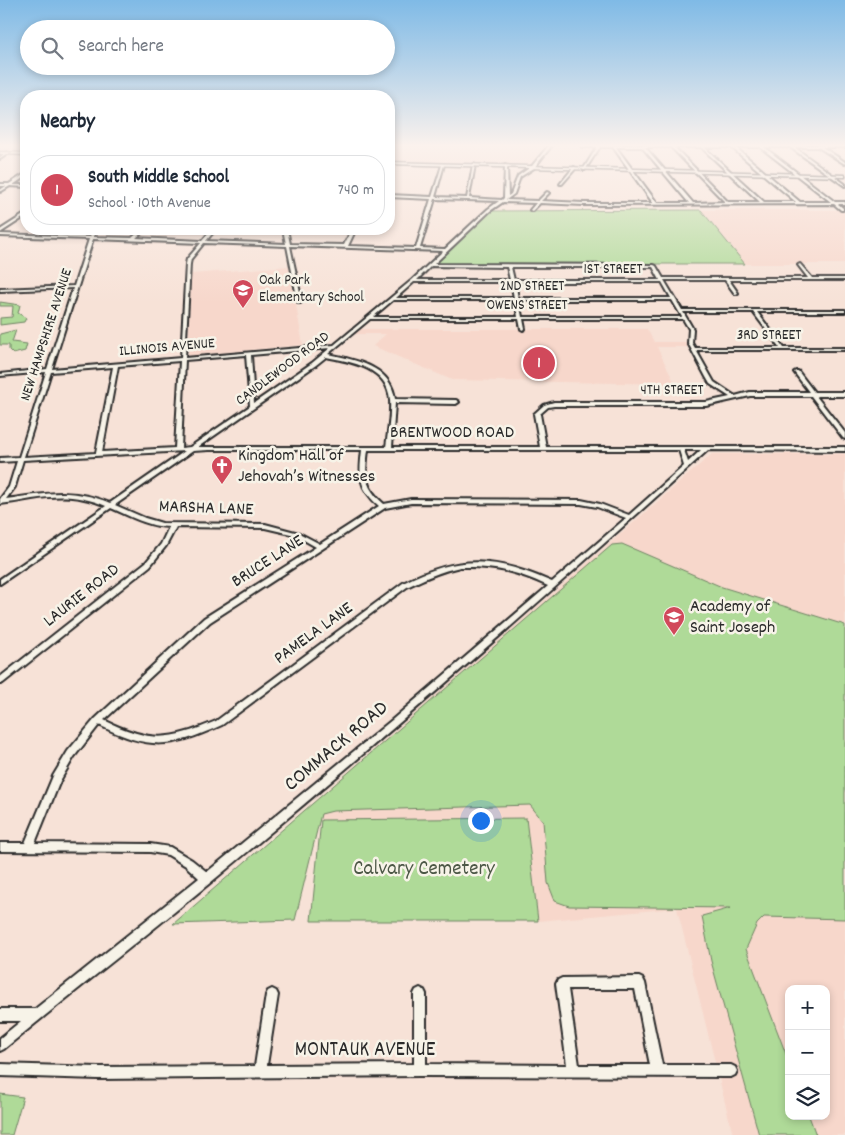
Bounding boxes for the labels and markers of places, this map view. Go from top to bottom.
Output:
place label: Oak Park Elementary School [259,270,364,309]
school or university icon: Oak Park Elementary School [231,278,255,309]
pin: 1 [523,344,555,382]
place label: Kingdom Hall of Jehovah’s Witnesses [238,444,375,490]
church icon: Kingdom Hall of Jehovah’s Witnesses [210,454,234,485]
place label: Academy of Saint Joseph [690,595,775,641]
school or university icon: Academy of Saint Joseph [662,605,686,636]

